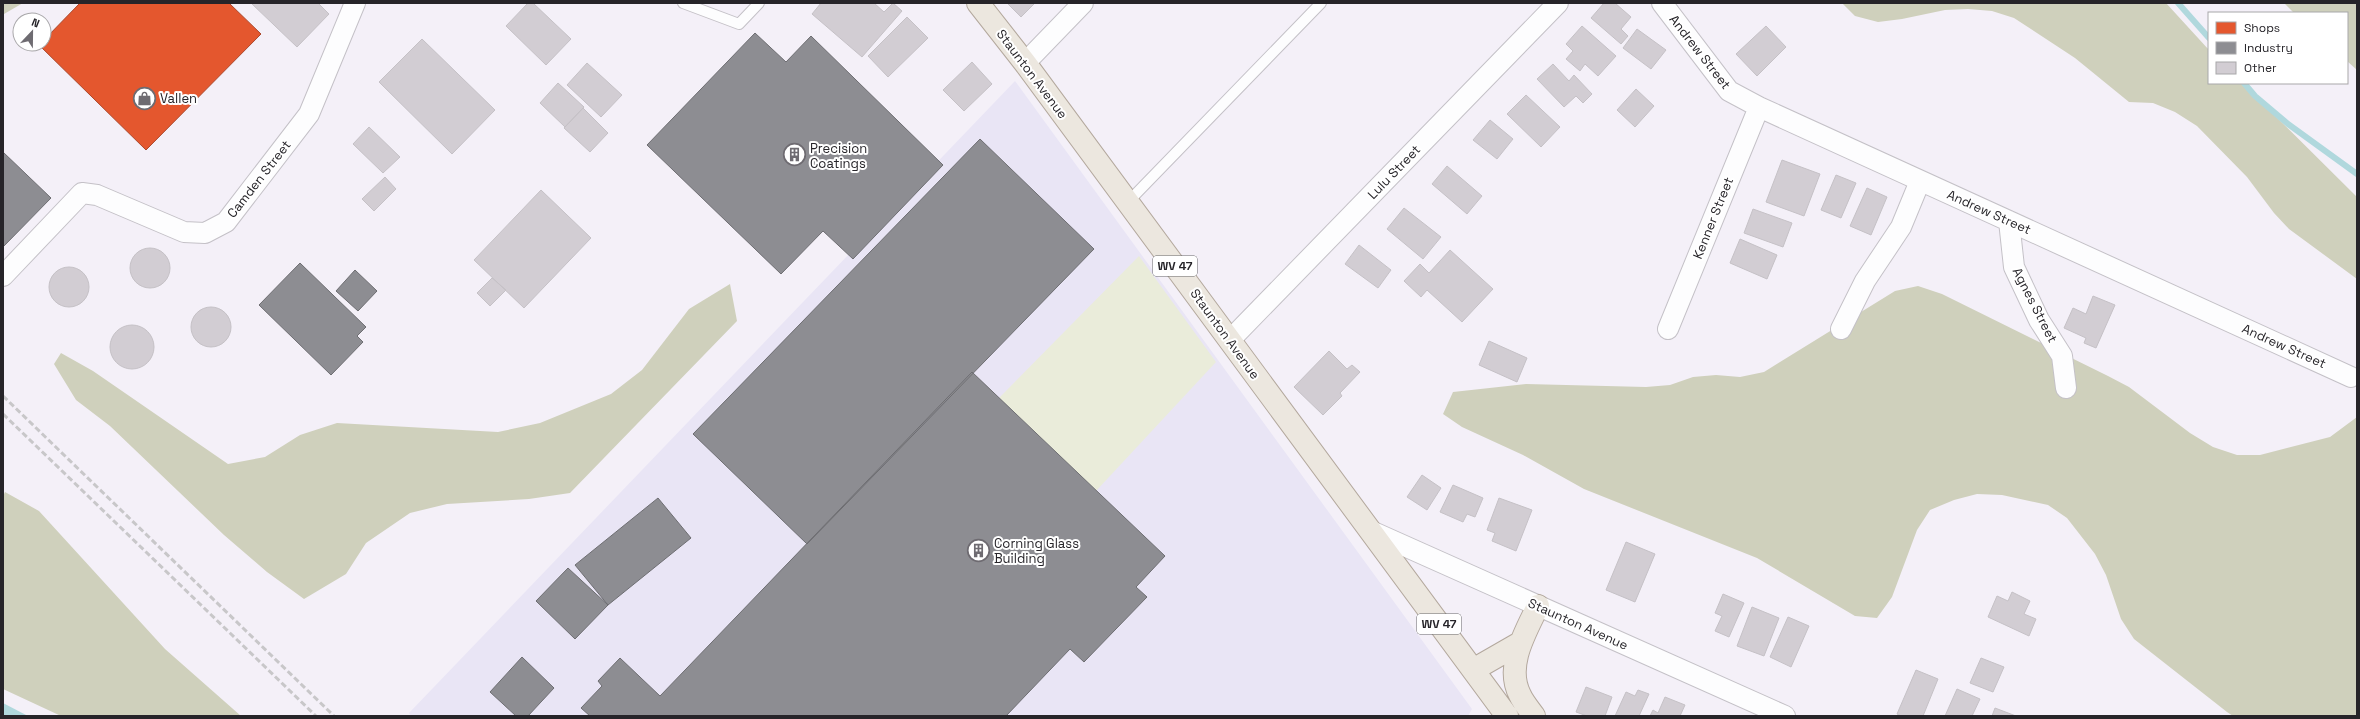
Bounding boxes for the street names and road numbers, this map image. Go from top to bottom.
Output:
street label: Andrew Street [1666,11,1734,93]
street label: Staunton Avenue [993,26,1071,122]
street label: Camden Street [223,137,295,221]
street label: Lulu Street [1364,141,1424,203]
street label: Kenner Street [1689,174,1737,262]
street label: Andrew Street [1944,186,2034,238]
road number: WV 47 [1153,256,1197,276]
street label: Agnes Street [2009,265,2061,345]
street label: Staunton Avenue [1186,285,1264,383]
street label: Andrew Street [2239,320,2329,372]
street label: Staunton Avenue [1525,594,1631,654]
road number: WV 47 [1417,614,1461,634]

